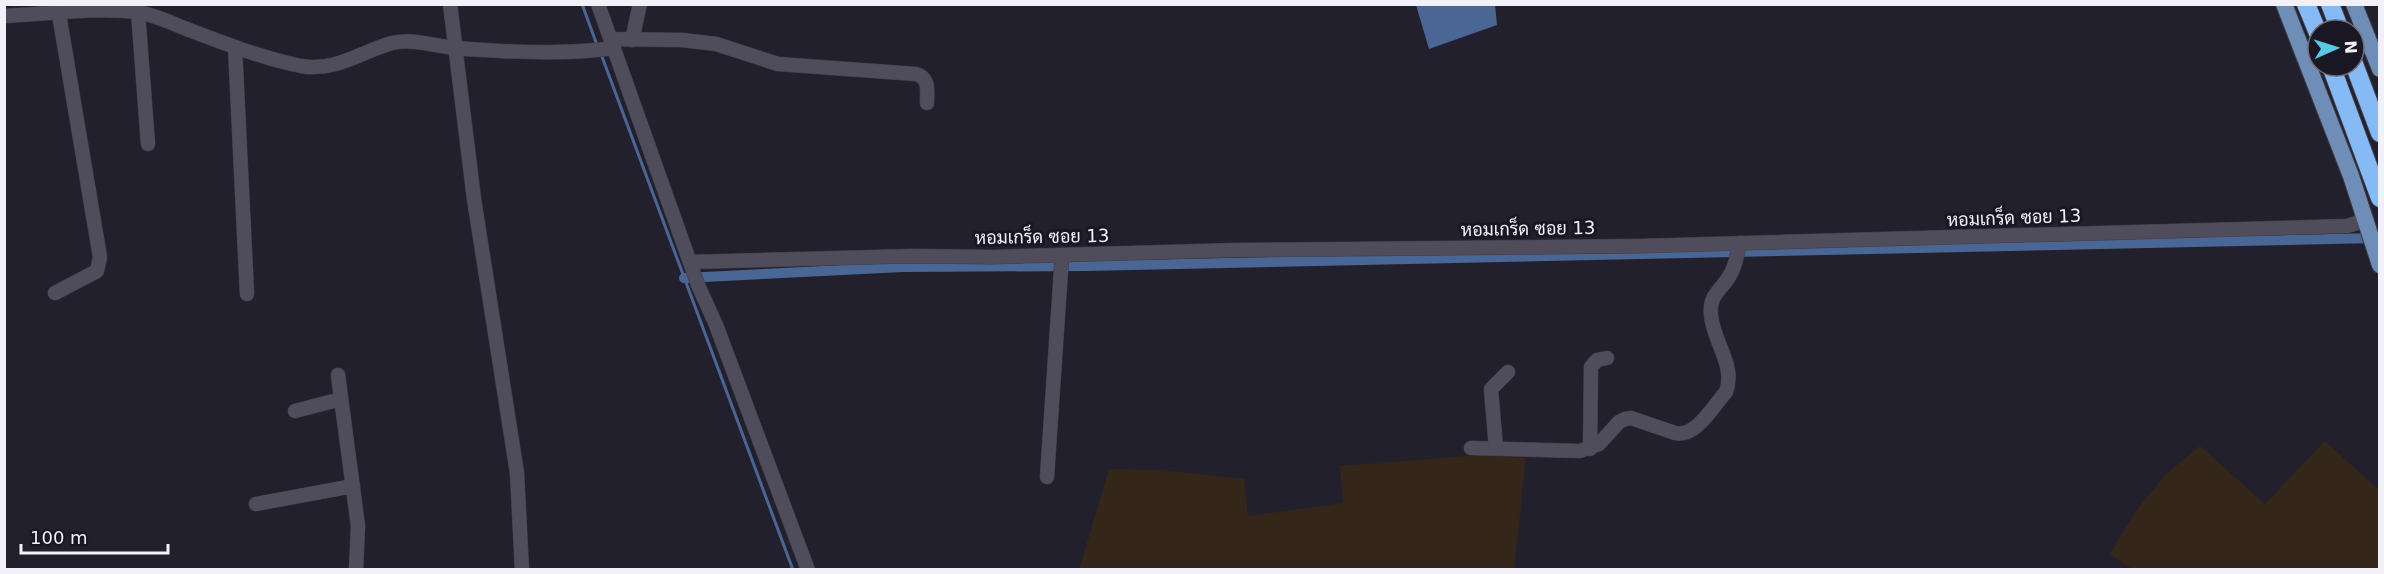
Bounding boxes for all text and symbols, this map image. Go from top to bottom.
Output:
north arrow [2306,18,2366,78]
text: N [2341,40,2360,54]
street label: หอมเกร็ด ซอย 13 [1946,202,2082,230]
street label: หอมเกร็ด ซอย 13 [1460,214,1596,240]
street label: หอมเกร็ด ซอย 13 [974,222,1110,248]
scale bar [21,517,168,555]
text: 100 m [30,527,88,548]

